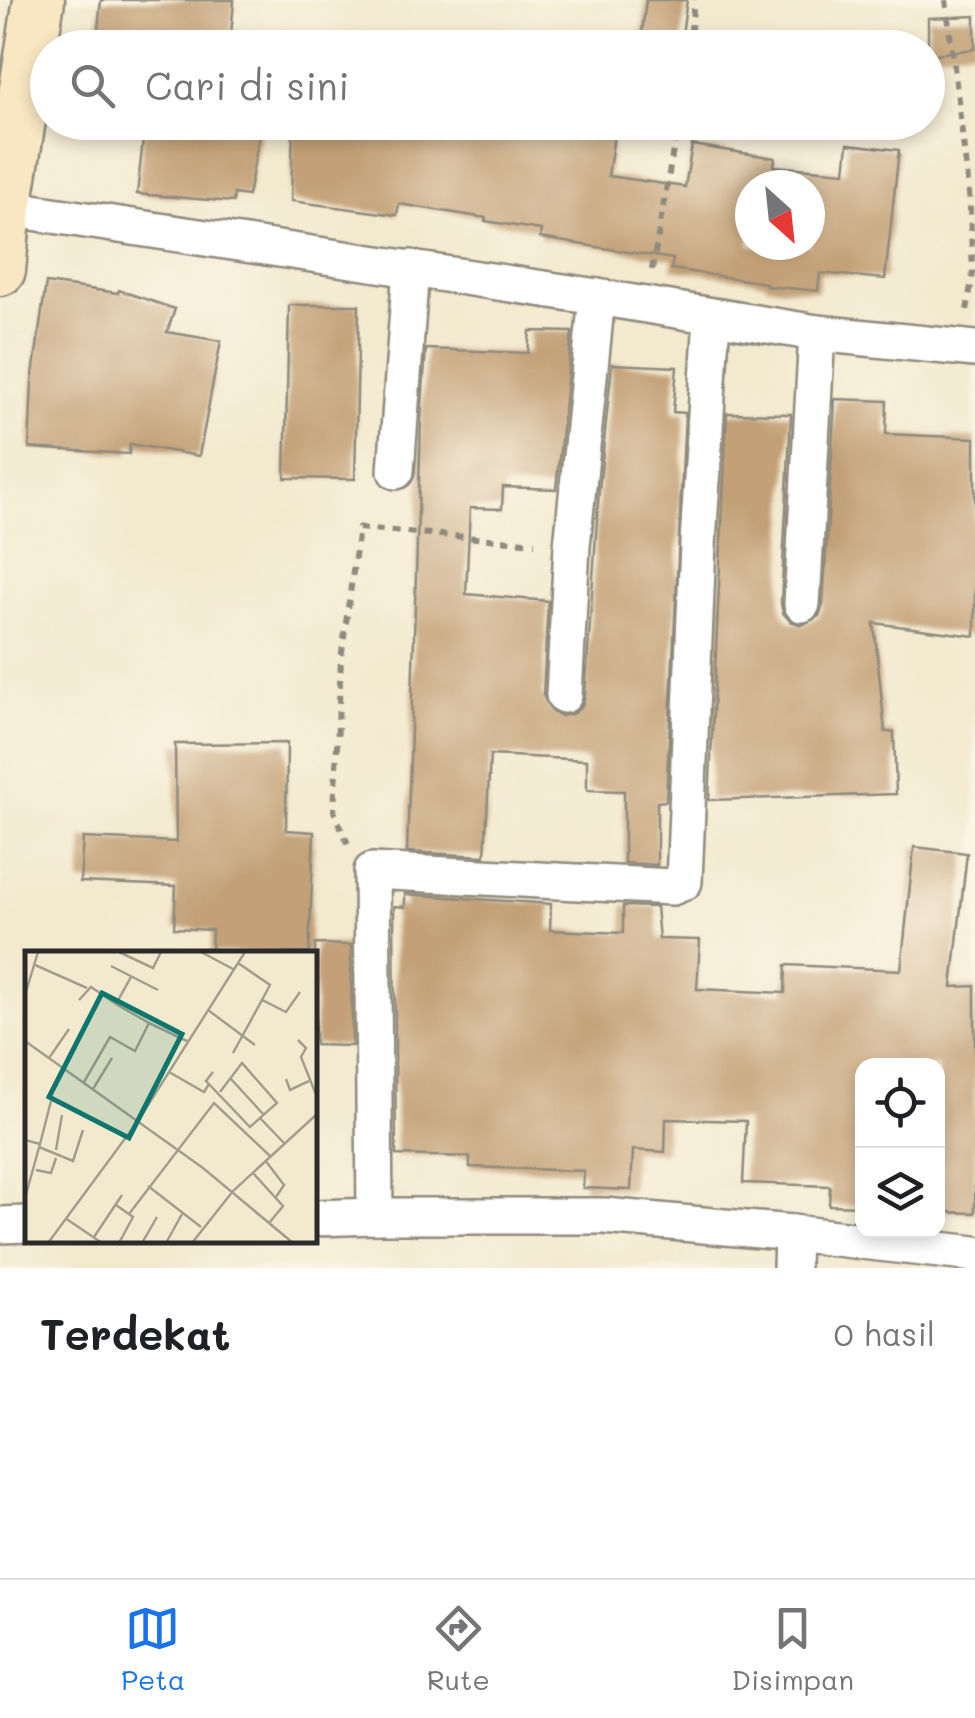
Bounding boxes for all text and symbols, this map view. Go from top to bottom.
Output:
search box [30,30,945,140]
icon: search [65,58,120,113]
text: Cari di sini [145,60,349,110]
north arrow [735,170,825,260]
inset map [25,951,318,1243]
map controls [855,1058,945,1238]
button: locate [855,1058,945,1148]
button: layers [855,1148,945,1238]
text: Terdekat [40,1306,230,1361]
text: 0 hasil [834,1312,935,1354]
tab: Peta [121,1601,185,1697]
tab: Rute [427,1601,490,1697]
tab: Disimpan [732,1601,854,1697]

